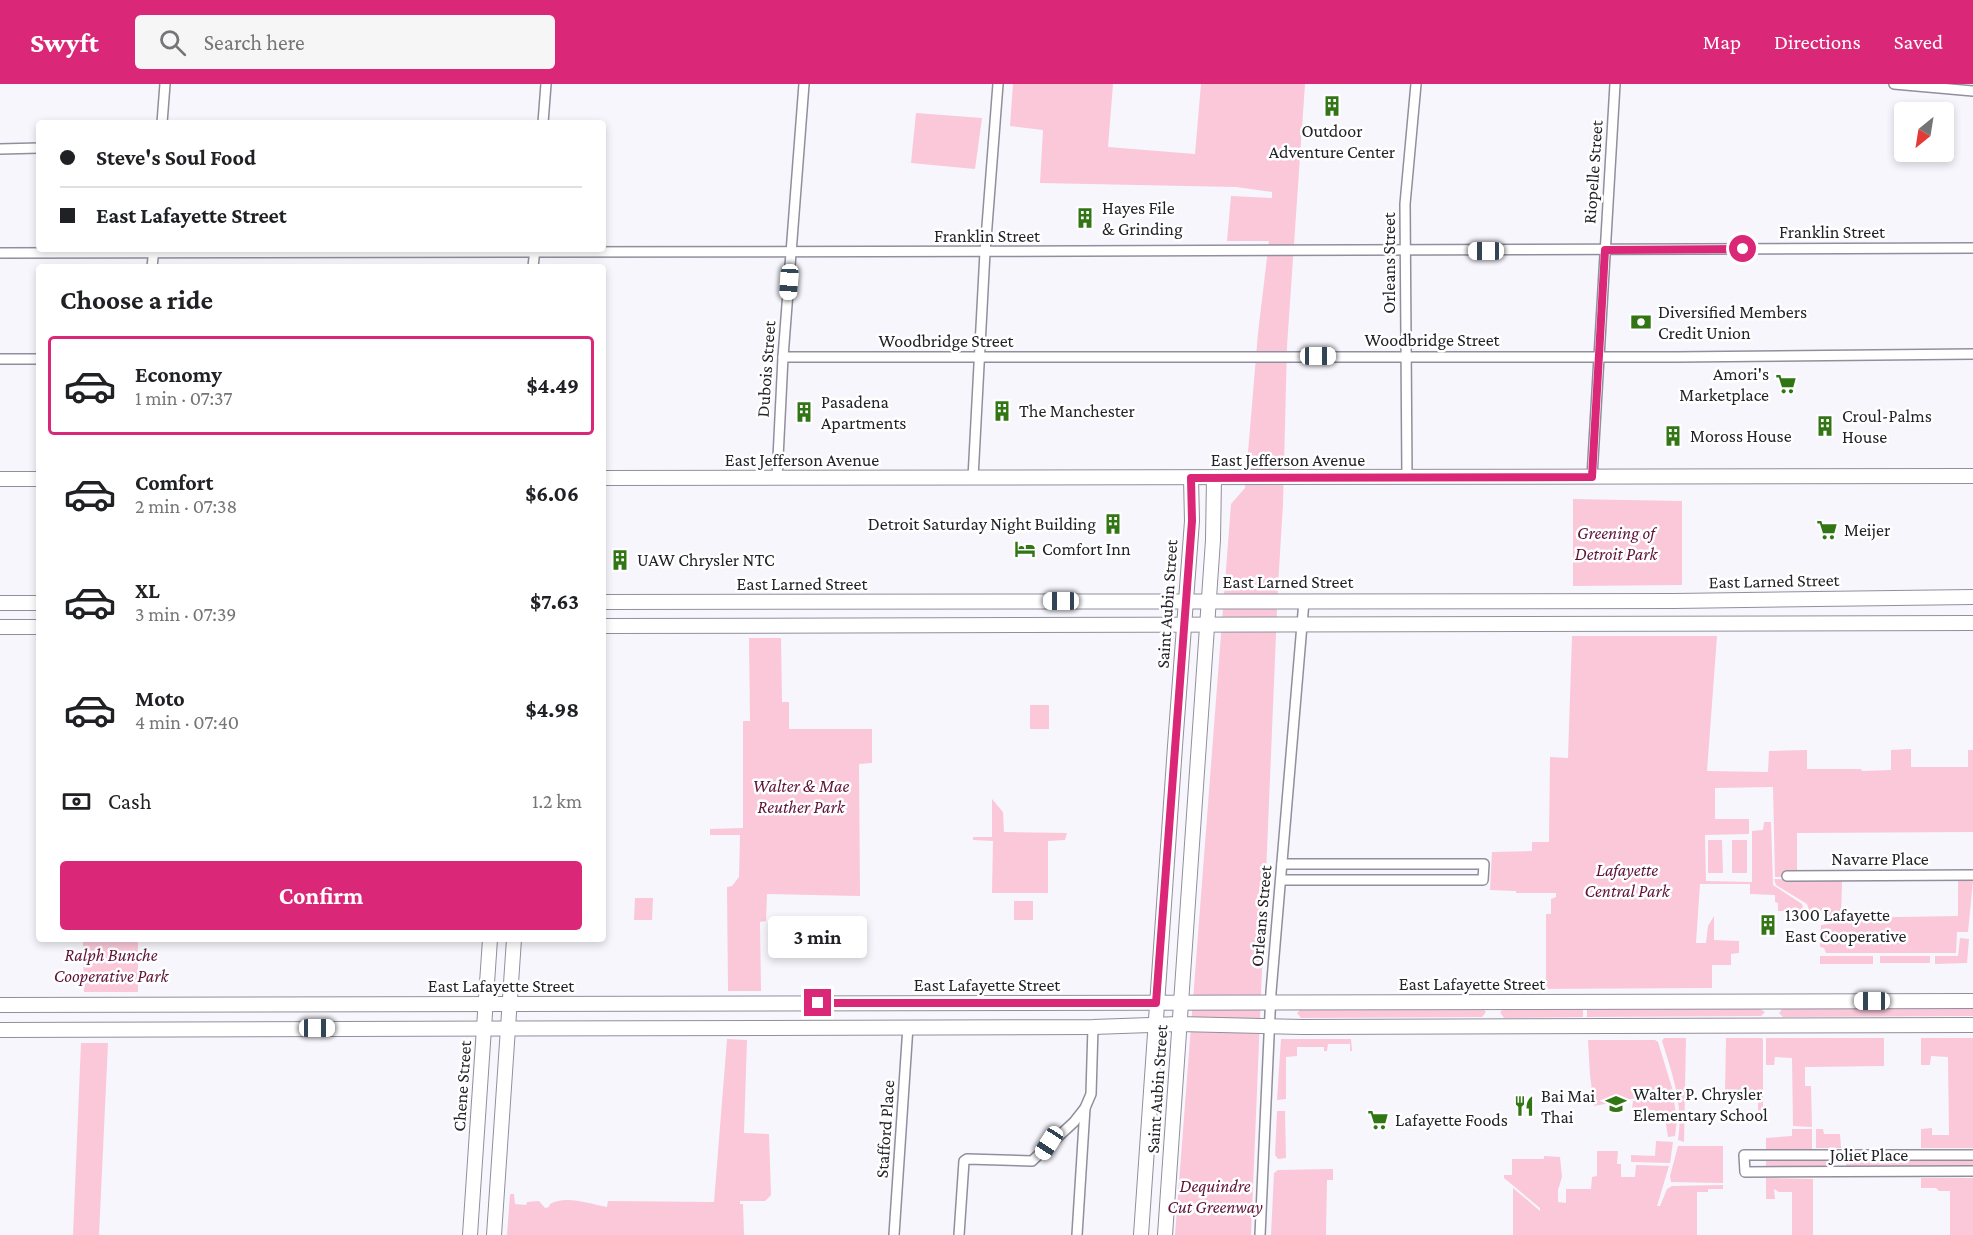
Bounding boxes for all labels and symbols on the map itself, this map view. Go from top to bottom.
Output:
building icon: Outdoor Adventure Center [1320,94,1344,118]
north arrow [1894,102,1954,162]
street label: Riopelle Street [1579,118,1607,225]
place label: Outdoor Adventure Center [1269,121,1396,162]
place label: Hayes File & Grinding [1102,198,1183,239]
building icon: Hayes File & Grinding [1073,206,1097,230]
street label: Orleans Street [1379,211,1399,314]
street label: Franklin Street [1779,222,1886,242]
street label: Franklin Street [934,226,1041,246]
route start [1729,235,1756,262]
car [1468,242,1504,260]
car [779,263,799,301]
place label: Diversified Members Credit Union [1658,302,1807,343]
bank icon: Diversified Members Credit Union [1629,310,1653,334]
street label: Dubois Street [753,319,779,418]
street label: Woodbridge Street [1365,330,1501,350]
street label: Woodbridge Street [879,331,1015,351]
car [1300,347,1336,365]
place label: Amori's Marketplace [1679,364,1769,405]
supermarket icon: Amori's Marketplace [1774,372,1798,396]
place label: Pasadena Apartments [821,392,906,433]
building icon: The Manchester [990,399,1014,423]
building icon: Pasadena Apartments [792,400,816,424]
place label: The Manchester [1019,401,1135,421]
place label: Croul-Palms House [1842,406,1932,447]
building icon: Croul-Palms House [1813,414,1837,438]
building icon: Moross House [1661,424,1685,448]
place label: Moross House [1690,426,1792,446]
street label: East Jefferson Avenue [725,450,879,470]
street label: East Jefferson Avenue [1211,450,1365,470]
building icon: Detroit Saturday Night Building [1101,512,1125,536]
place label: Detroit Saturday Night Building [868,514,1096,534]
supermarket icon: Meijer [1815,518,1839,542]
place label: Meijer [1844,520,1891,541]
park label: Greening of Detroit Park [1575,523,1658,564]
hotel icon: Comfort Inn [1013,537,1037,561]
street label: Saint Aubin Street [1153,538,1182,669]
place label: Comfort Inn [1042,539,1131,559]
building icon: UAW Chrysler NTC [608,548,632,572]
place label: UAW Chrysler NTC [637,550,775,570]
street label: East Larned Street [1708,570,1841,592]
street label: East Larned Street [1223,572,1354,592]
street label: East Larned Street [737,574,868,594]
car [1043,592,1079,610]
park label: Walter & Mae Reuther Park [753,776,849,817]
street label: Navarre Place [1831,849,1929,869]
park label: Lafayette Central Park [1584,860,1671,901]
street label: Orleans Street [1247,863,1275,967]
place label: 1300 Lafayette East Cooperative [1785,905,1906,946]
building icon: 1300 Lafayette East Cooperative [1756,913,1780,937]
callout: 3 min [768,916,868,958]
park label: Ralph Bunche Cooperative Park [54,945,169,986]
street label: East Lafayette Street [1399,974,1546,994]
street label: East Lafayette Street [914,975,1061,995]
street label: East Lafayette Street [428,976,575,996]
route end [804,989,831,1016]
car [1854,992,1890,1010]
car [299,1019,335,1037]
street label: Saint Aubin Street [1143,1023,1172,1154]
street label: Chene Street [449,1039,475,1132]
street label: Stafford Place [872,1079,898,1179]
place label: Walter P. Chrysler Elementary School [1633,1084,1768,1125]
place label: Bai Mai Thai [1541,1086,1596,1127]
school or university icon: Walter P. Chrysler Elementary School [1604,1092,1628,1116]
restaurant icon: Bai Mai Thai [1512,1094,1536,1118]
supermarket icon: Lafayette Foods [1366,1108,1390,1132]
place label: Lafayette Foods [1395,1110,1508,1130]
car [1032,1123,1066,1163]
street label: Joliet Place [1828,1145,1908,1165]
park label: Dequindre Cut Greenway [1167,1176,1263,1217]

